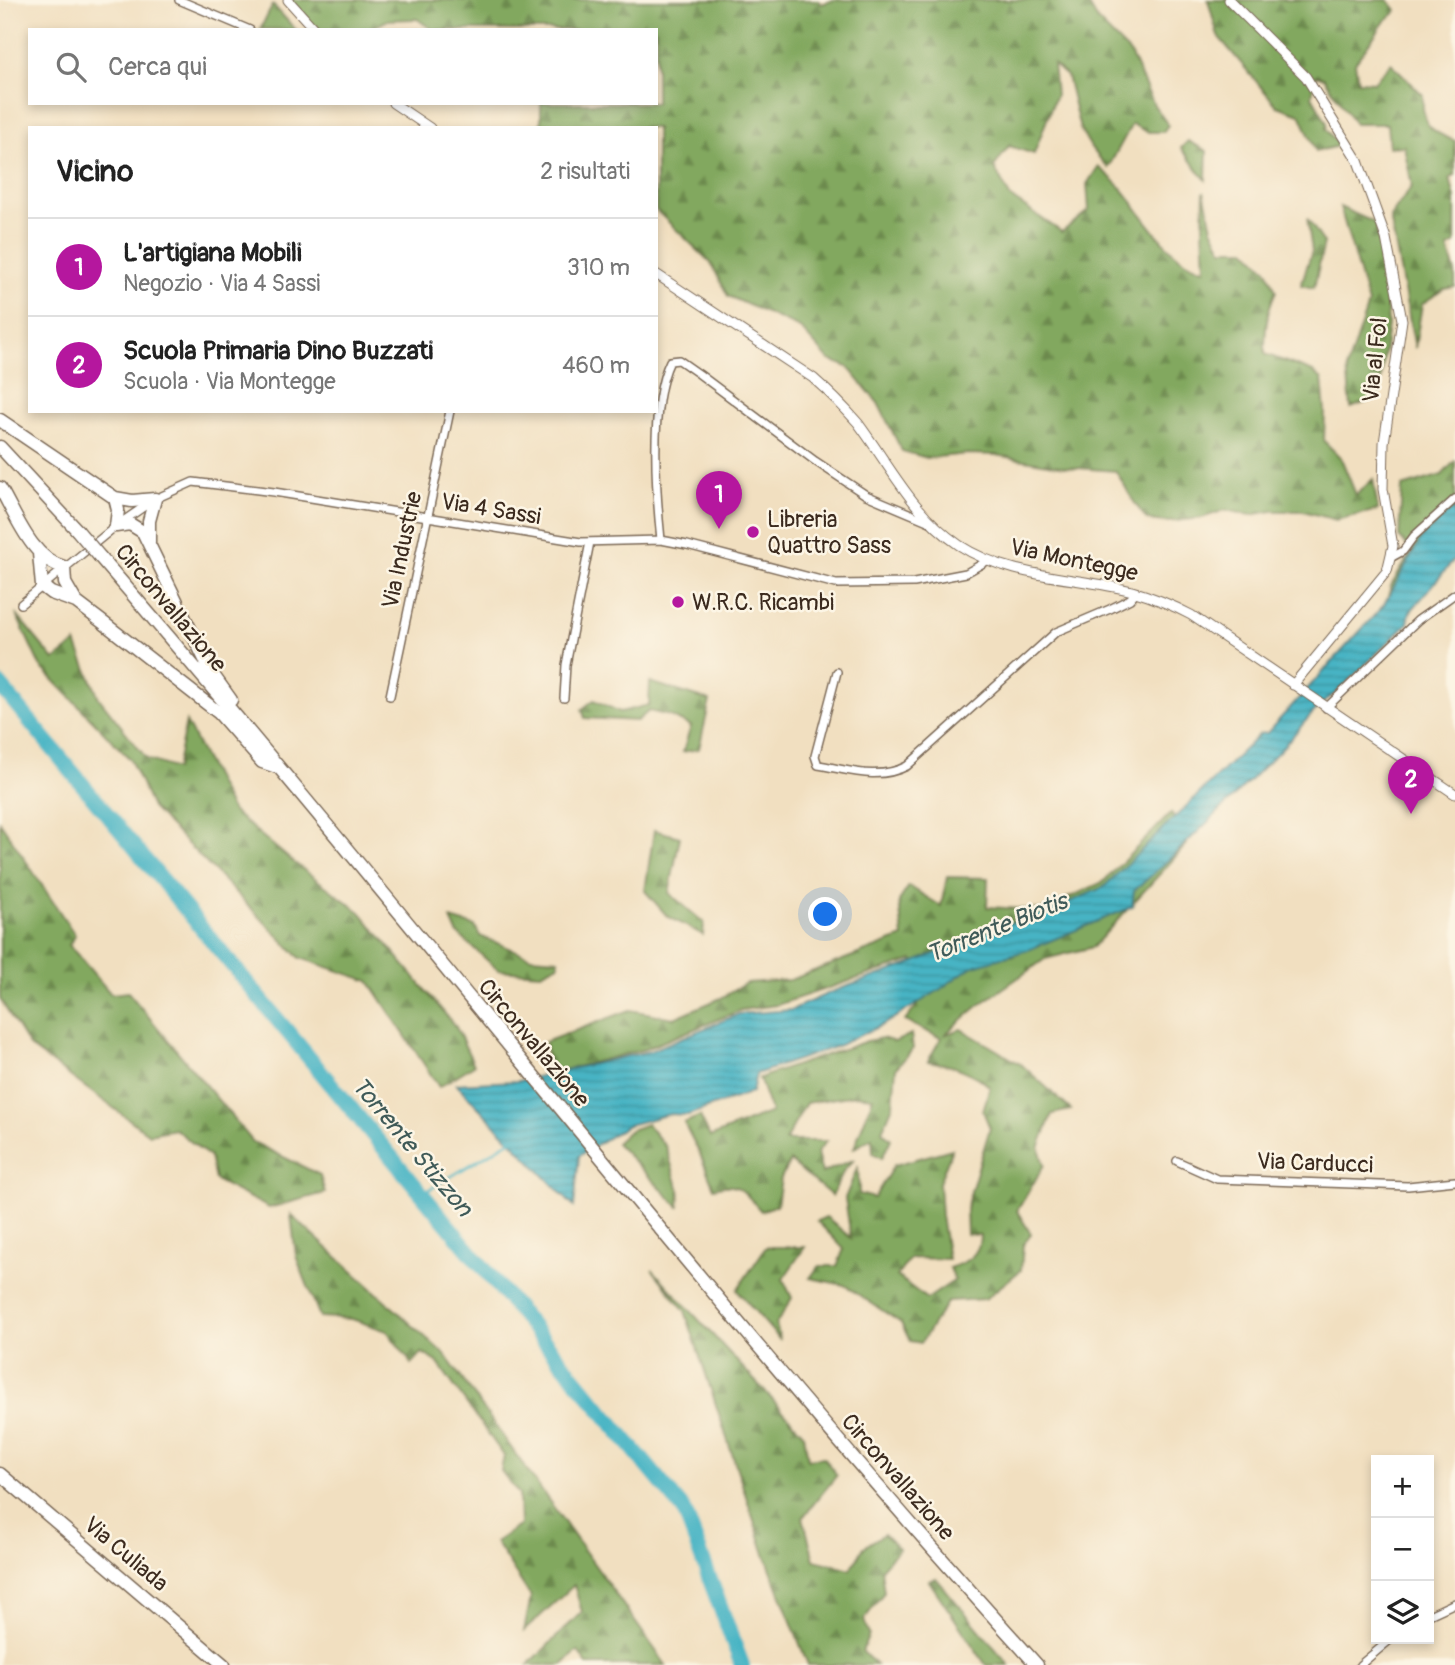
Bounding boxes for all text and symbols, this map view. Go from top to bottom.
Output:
search box [28,28,658,105]
icon: search [52,48,90,86]
text: Cerca qui [108,51,207,83]
text: Vicino [56,153,133,190]
text: 2 risultati [540,157,630,186]
text: L'artigiana Mobili [123,237,302,269]
text: 1 [75,253,84,282]
text: 310 m [567,253,630,282]
text: Negozio · Via 4 Sassi [123,269,320,298]
street label: Via al Fol [1356,316,1394,404]
text: Scuola Primaria Dino Buzzati [123,335,433,367]
text: 2 [73,351,85,380]
text: 460 m [562,351,630,380]
text: Scuola · Via Montegge [123,367,336,396]
pin: 1 [696,471,742,529]
street label: Via 4 Sassi [439,487,543,531]
street label: Via Industrie [375,488,429,611]
place label: Libreria Quattro Sass [767,505,891,560]
marker: Libreria Quattro Sass [745,524,761,540]
street label: Via Montegge [1007,532,1141,588]
street label: Circonvallazione [109,538,233,679]
place label: W.R.C. Ricambi [692,588,834,617]
marker: W.R.C. Ricambi [670,594,686,610]
pin: 2 [1388,756,1434,814]
water label: Torrente Biotis [923,886,1073,969]
your location [808,897,842,931]
street label: Circonvallazione [472,973,596,1114]
water label: Torrente Stizzon [345,1072,479,1223]
street label: Via Carducci [1256,1146,1374,1180]
street label: Circonvallazione [835,1408,961,1547]
map controls [1371,1455,1434,1644]
button: + [1371,1455,1434,1518]
street label: Via Culiada [78,1510,174,1598]
button: − [1371,1518,1434,1581]
button: layers [1371,1581,1434,1644]

